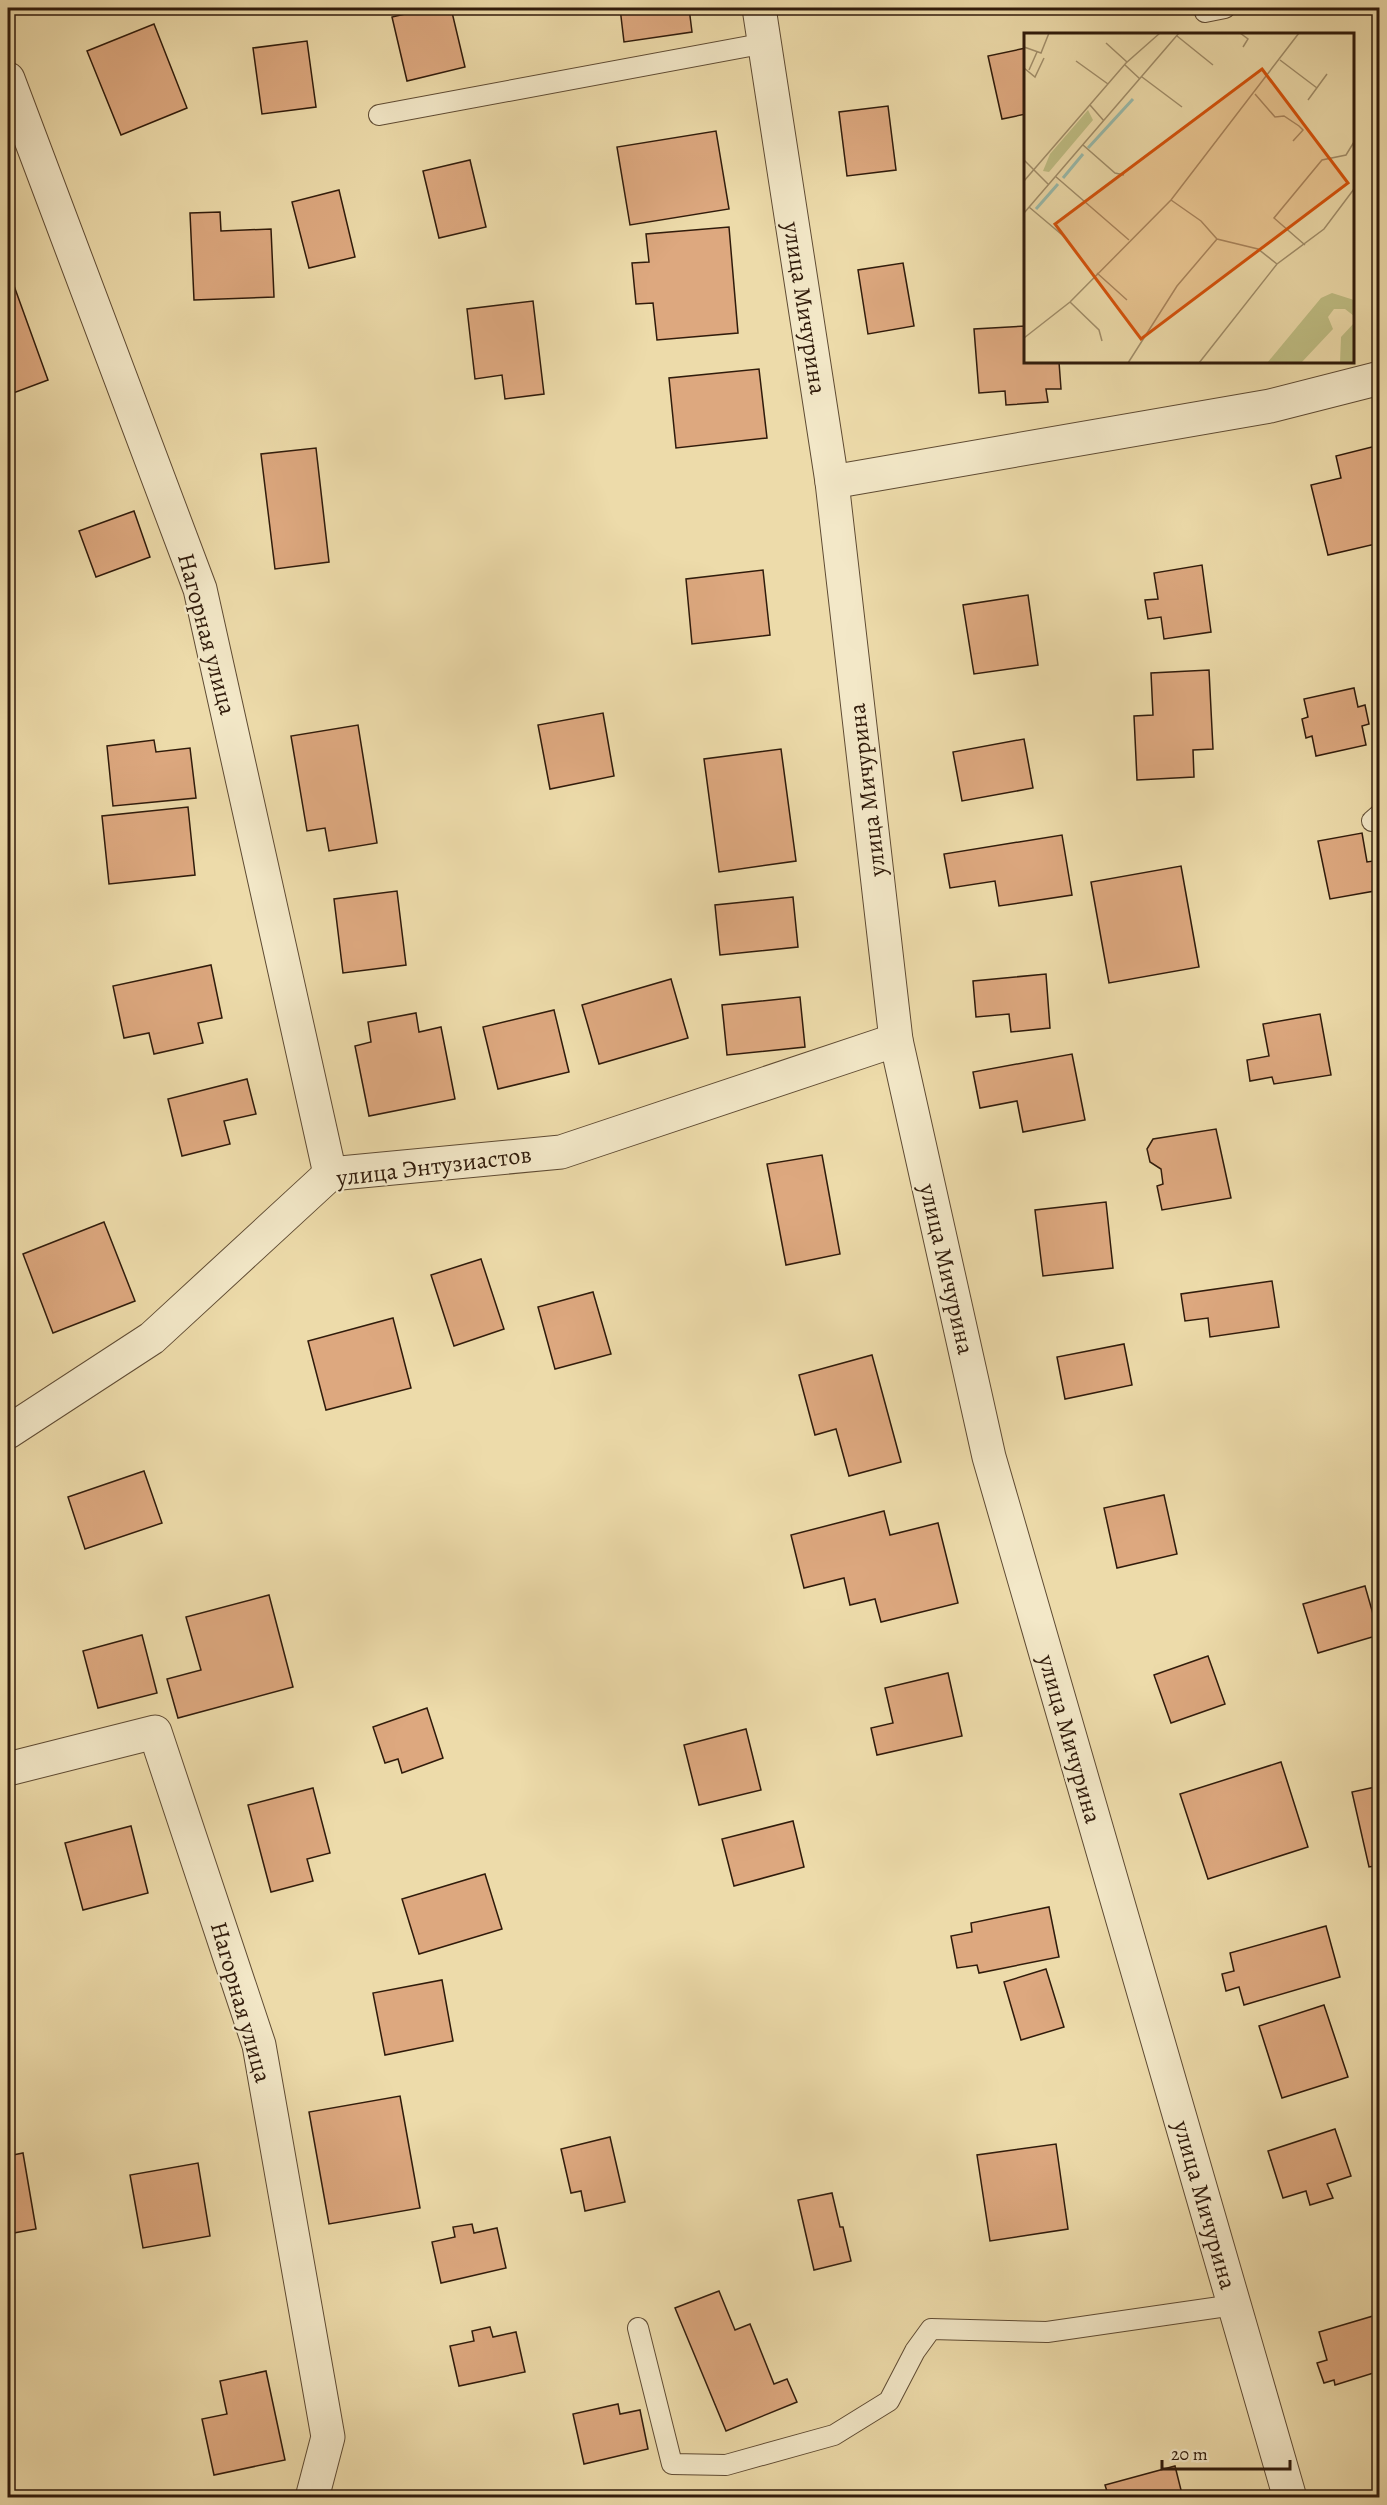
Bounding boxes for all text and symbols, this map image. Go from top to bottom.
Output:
inset map [1024,33,1354,363]
street label: улица Мичурина [775,218,834,397]
street label: Нагорная улица [170,550,244,718]
street label: улица Мичурина [841,702,894,879]
street label: улица Энтузиастов [334,1138,533,1194]
street label: улица Мичурина [912,1180,982,1357]
street label: улица Мичурина [1030,1650,1109,1827]
street label: Нагорная улица [203,1918,279,2086]
street label: улица Мичурина [1165,2116,1244,2293]
scale bar [1162,2433,1290,2471]
text: 20 m [1171,2442,1208,2466]

